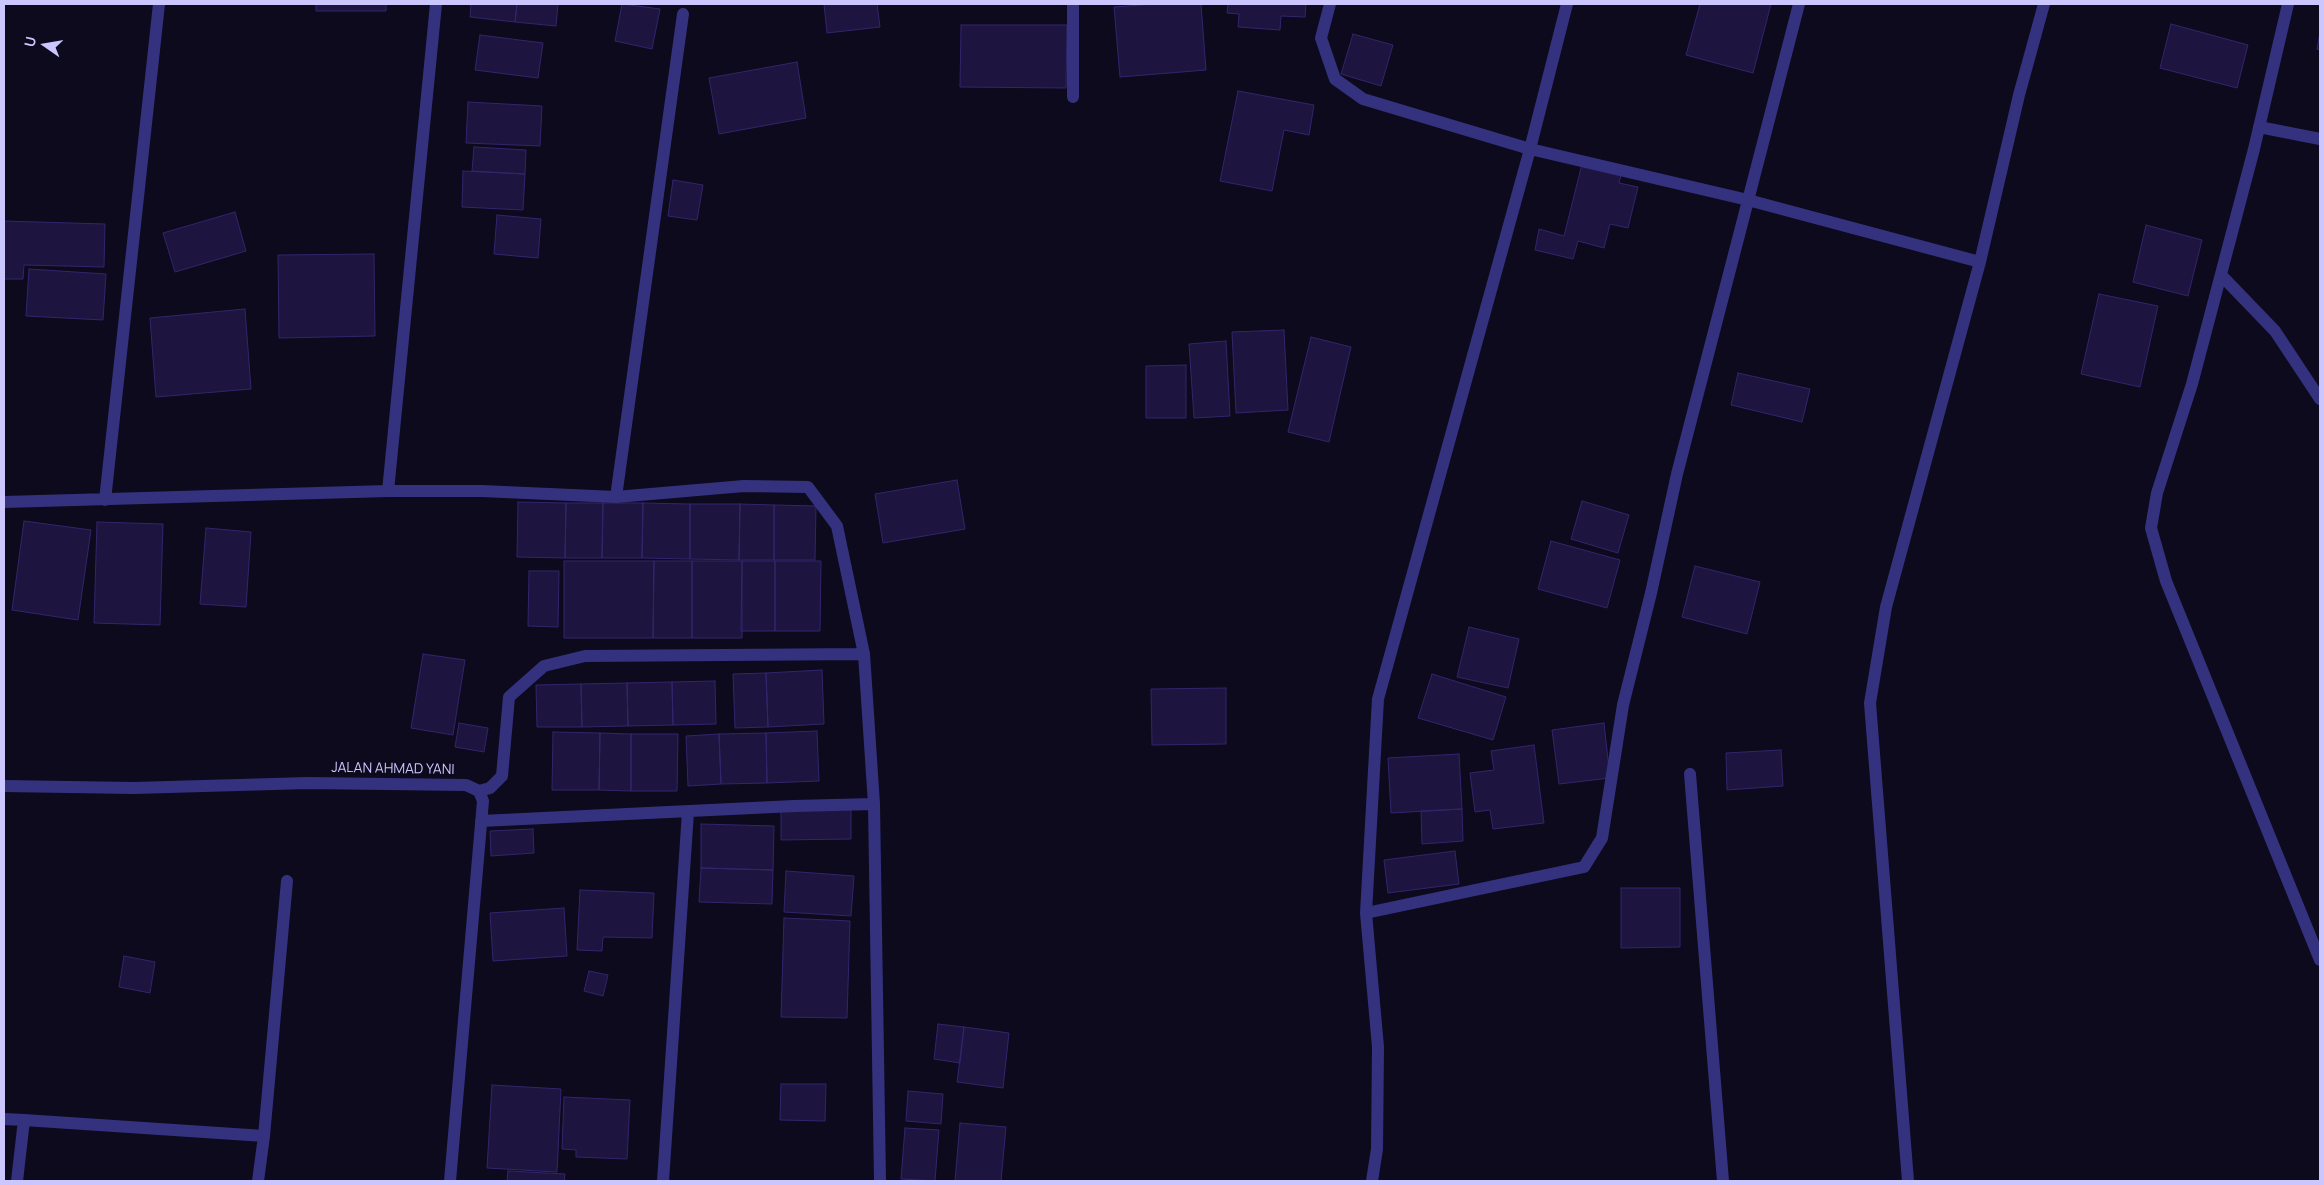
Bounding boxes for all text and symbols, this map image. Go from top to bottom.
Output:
north arrow [20,20,70,70]
text: U [20,34,40,49]
street label: JALAN AHMAD YANI [331,760,455,778]

